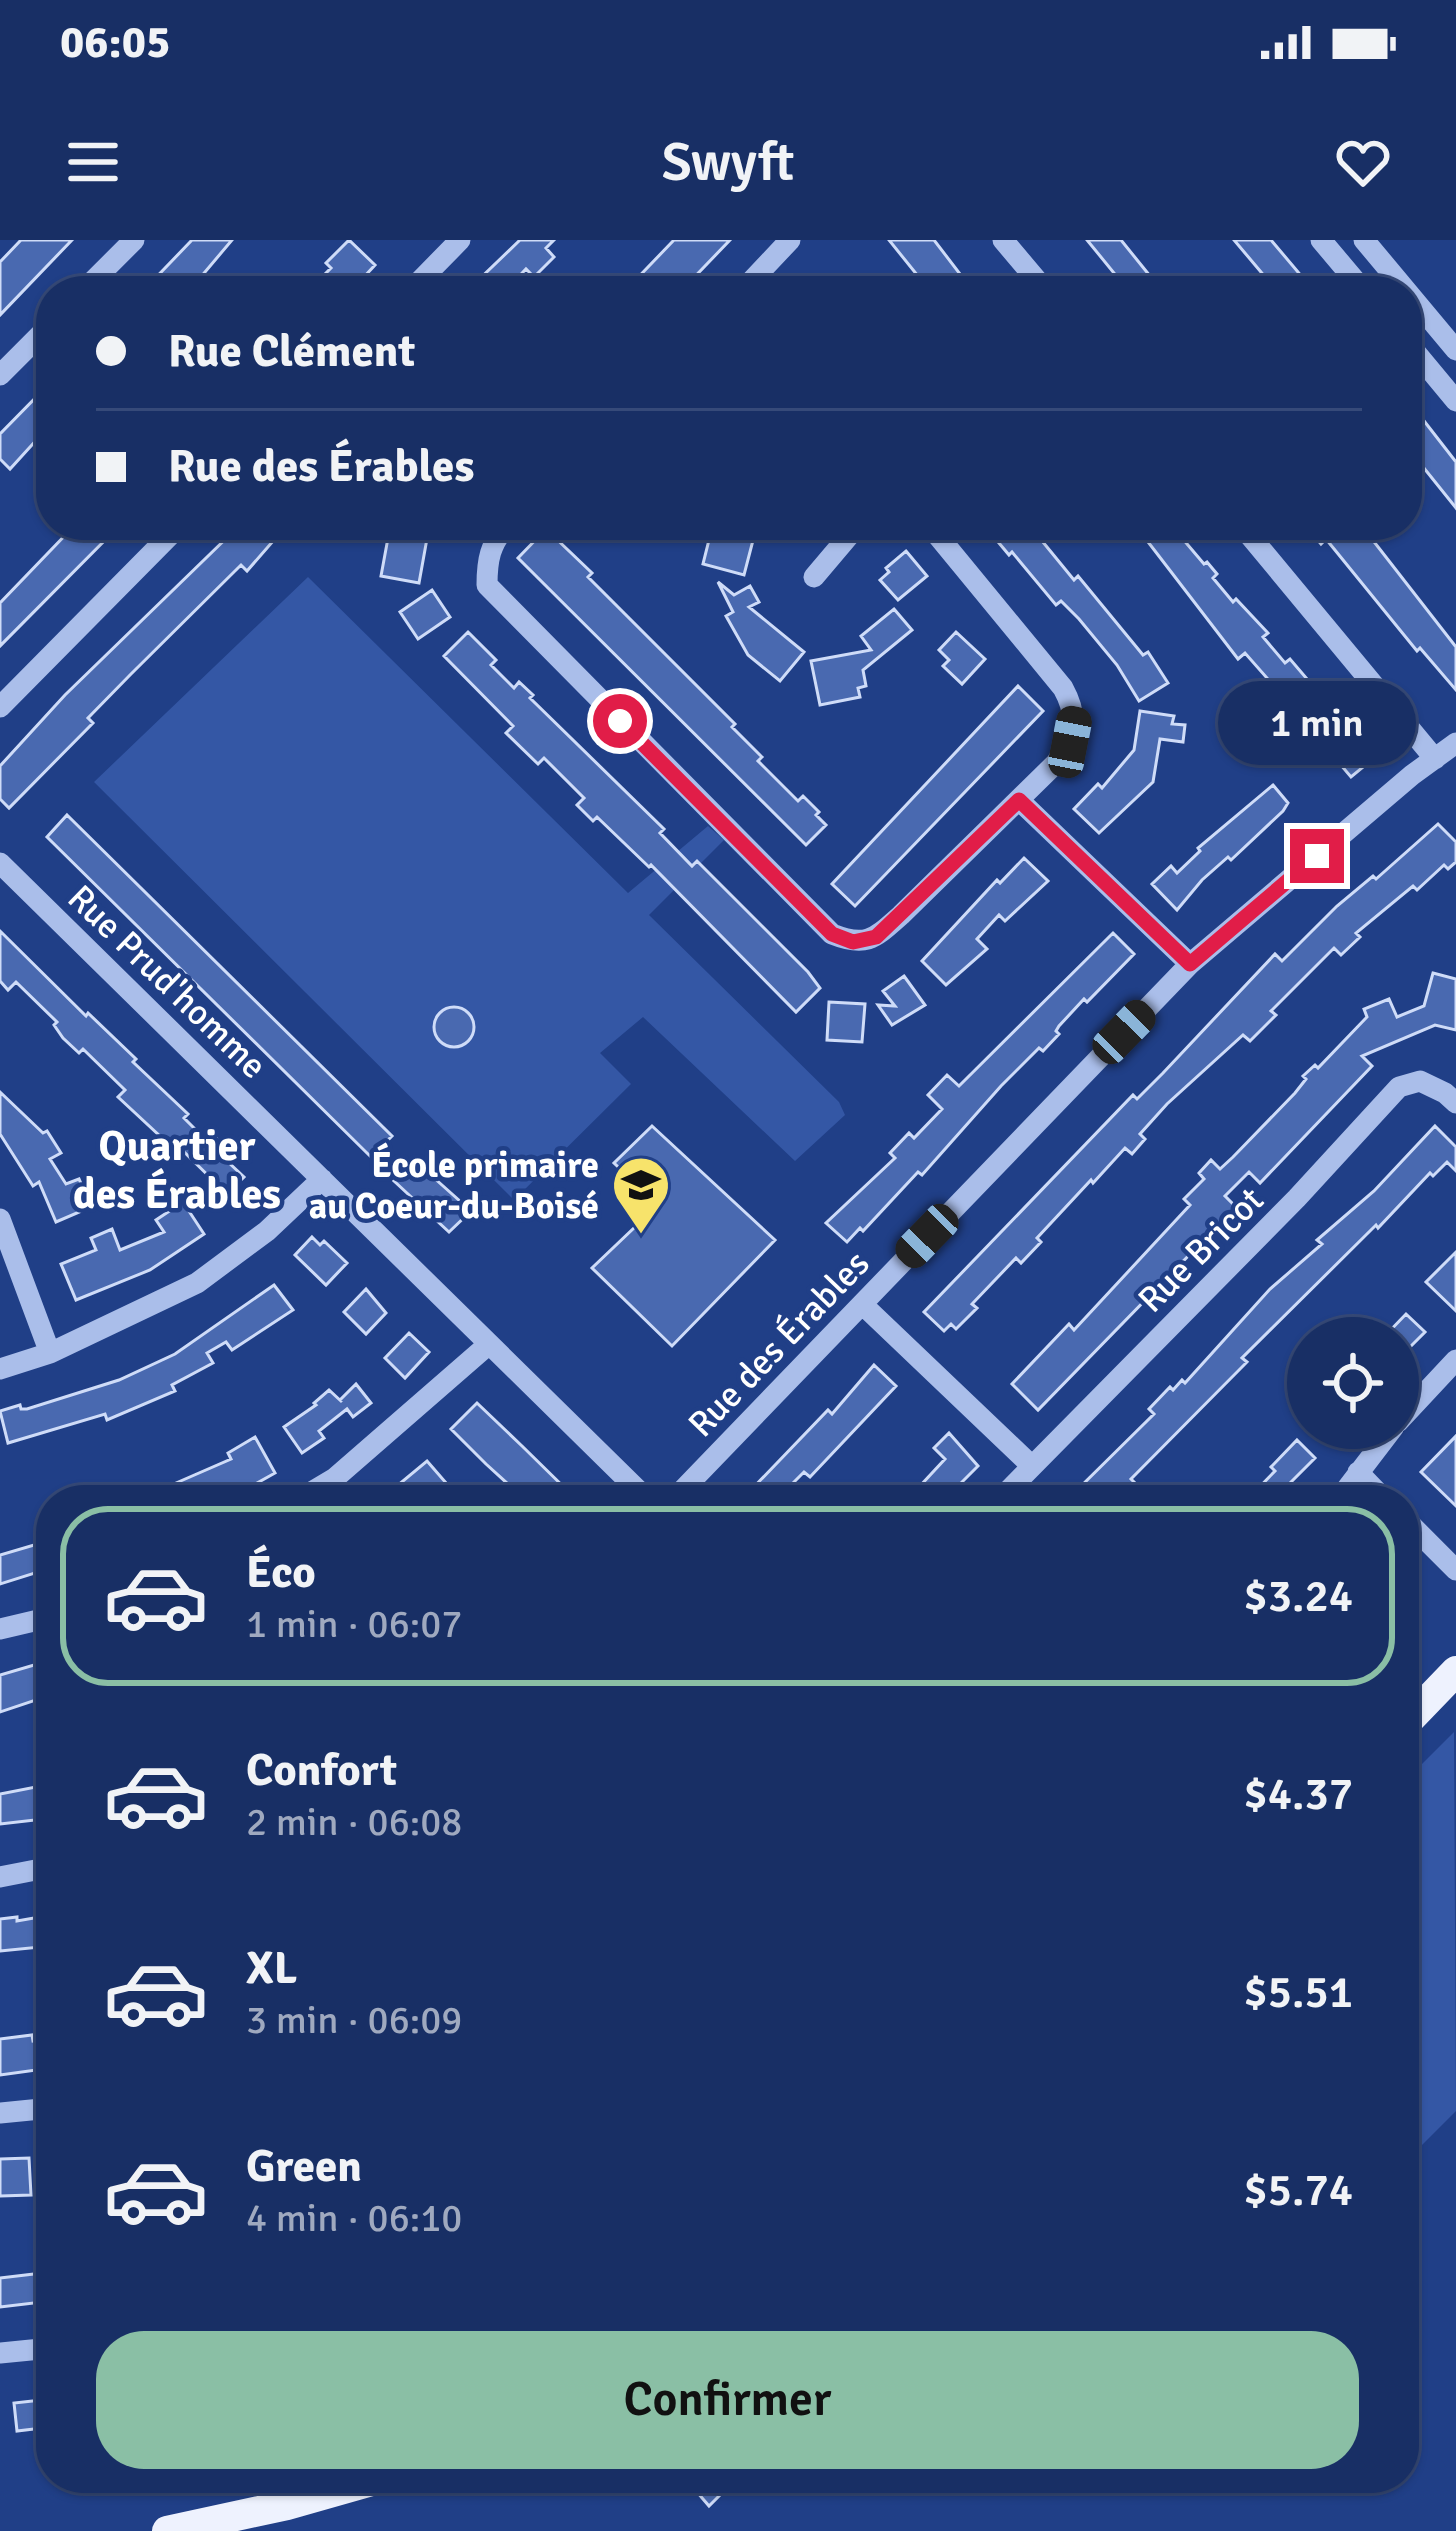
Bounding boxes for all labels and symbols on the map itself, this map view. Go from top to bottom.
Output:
callout: 1 min [1218,682,1416,766]
route start [593,694,647,748]
car [1045,703,1095,781]
route end [1290,829,1344,883]
street label: Rue Prud'homme [58,876,276,1088]
car [1086,994,1162,1070]
district label: Quartier des Érables [73,1121,281,1220]
place label: École primaire au Coeur‑du‑Boisé [309,1142,599,1229]
school or university icon: École primaire au Coeur‑du‑Boisé [610,1154,672,1236]
street label: Rue Bricot [1129,1178,1273,1322]
car [889,1198,965,1274]
street label: Rue des Érables [679,1241,879,1447]

